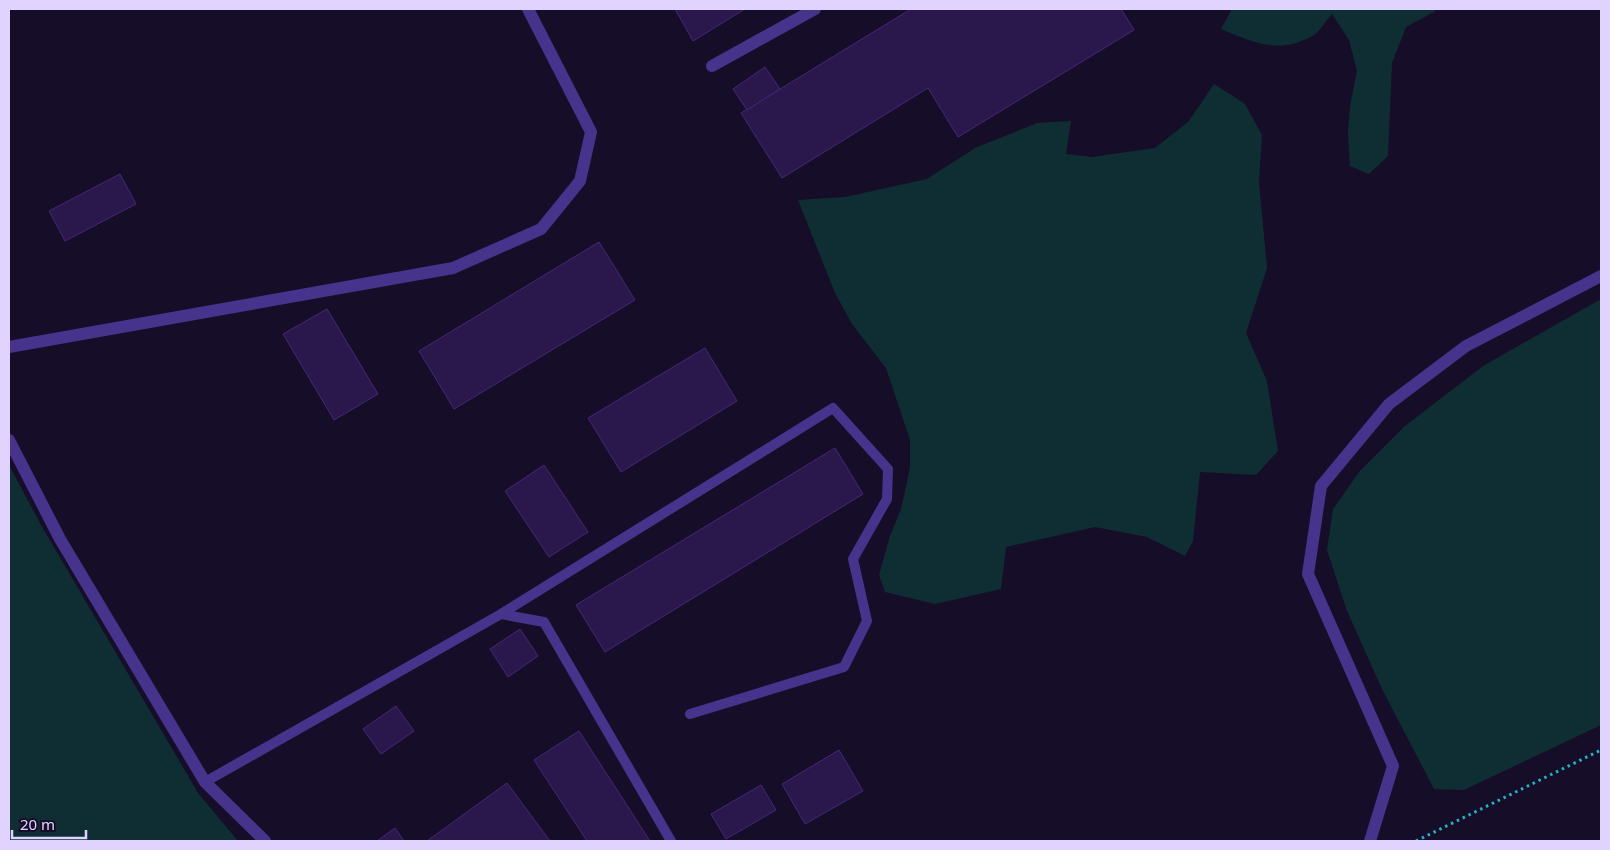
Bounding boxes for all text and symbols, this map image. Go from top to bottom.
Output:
scale bar [12,808,86,840]
text: 20 m [20,814,55,834]

